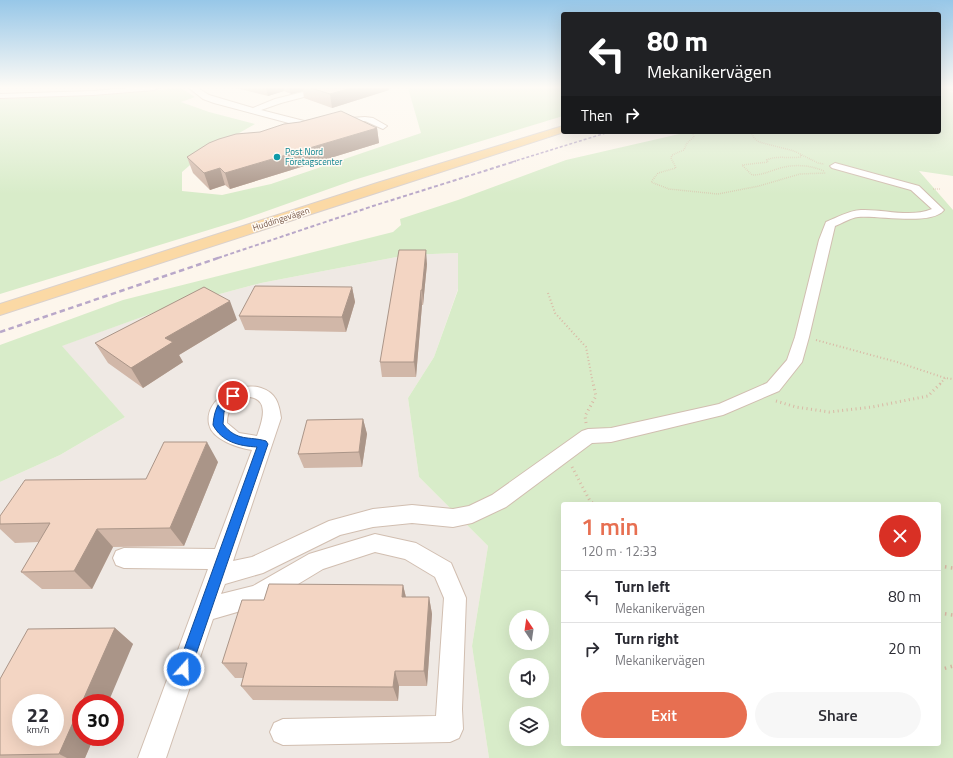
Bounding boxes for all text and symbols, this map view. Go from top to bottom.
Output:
text: 80 m [647,19,708,62]
icon: left [581,28,633,80]
text: Mekanikervägen [647,58,772,85]
text: Then [581,104,613,127]
icon: right [621,104,643,126]
place label: Post Nord Företagscenter [285,145,342,168]
marker: Post Nord Företagscenter [272,152,282,162]
street label: Huddingevägen [251,203,311,234]
pin [216,379,250,413]
icon: arrive [222,385,244,407]
text: 1 min [581,508,639,544]
button: close [879,515,921,557]
text: 120 m · 12:33 [581,541,657,561]
text: Turn left [615,575,670,598]
text: 80 m [888,585,921,608]
icon: left [581,586,603,608]
text: Mekanikervägen [615,598,705,618]
north arrow [509,610,549,650]
map controls [509,610,549,746]
text: Turn right [615,627,679,650]
text: 20 m [888,637,921,660]
icon: right [581,638,603,660]
position arrow [163,648,205,690]
text: Mekanikervägen [615,650,705,670]
button: sound [509,658,549,698]
button: Exit [581,692,747,738]
button: Share [755,692,921,738]
speed limit sign: 30 [72,694,124,746]
text: 22 [27,699,49,730]
button: layers [509,706,549,746]
text: km/h [27,722,49,737]

